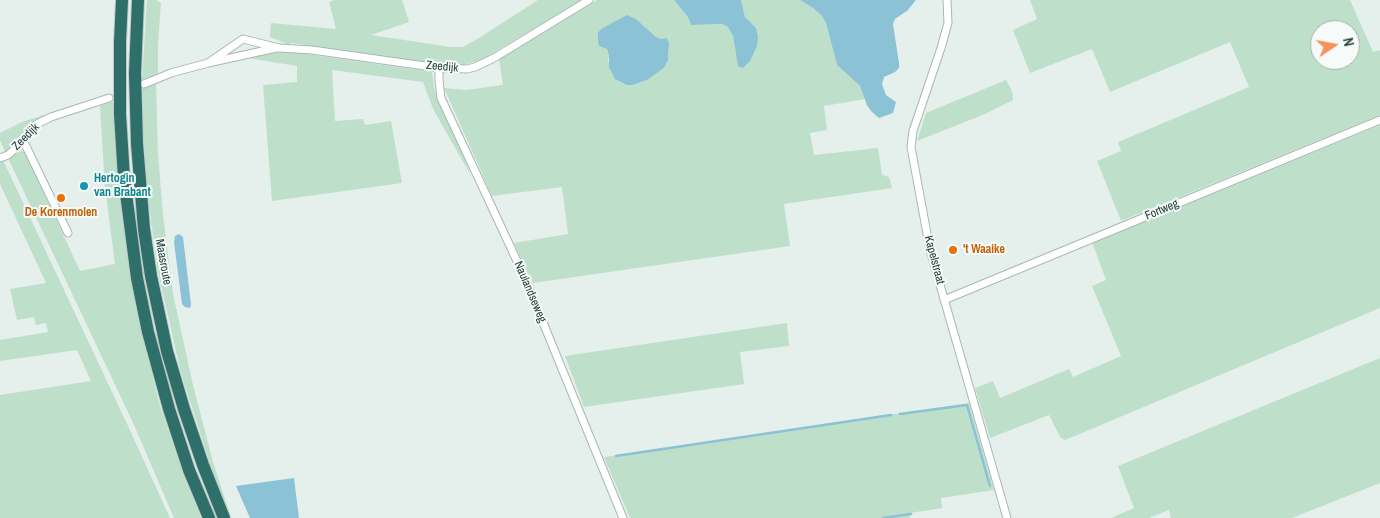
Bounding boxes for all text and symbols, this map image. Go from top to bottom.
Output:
north arrow [1310,20,1360,70]
text: N [1339,36,1358,48]
street label: Zeedijk [425,58,459,76]
street label: Zeedijk [10,121,42,153]
place label: Hertogin van Brabant [94,172,151,200]
marker: Hertogin van Brabant [78,180,90,192]
marker: De Korenmolen [55,192,67,204]
street label: Fortweg [1143,197,1181,223]
place label: De Korenmolen [25,206,97,220]
street label: Kapelstraat [921,234,947,286]
street label: Maasroute [152,238,174,286]
place label: 't Waaike [963,243,1005,257]
marker: 't Waaike [947,244,959,256]
street label: Naulandseweg [511,259,549,325]

